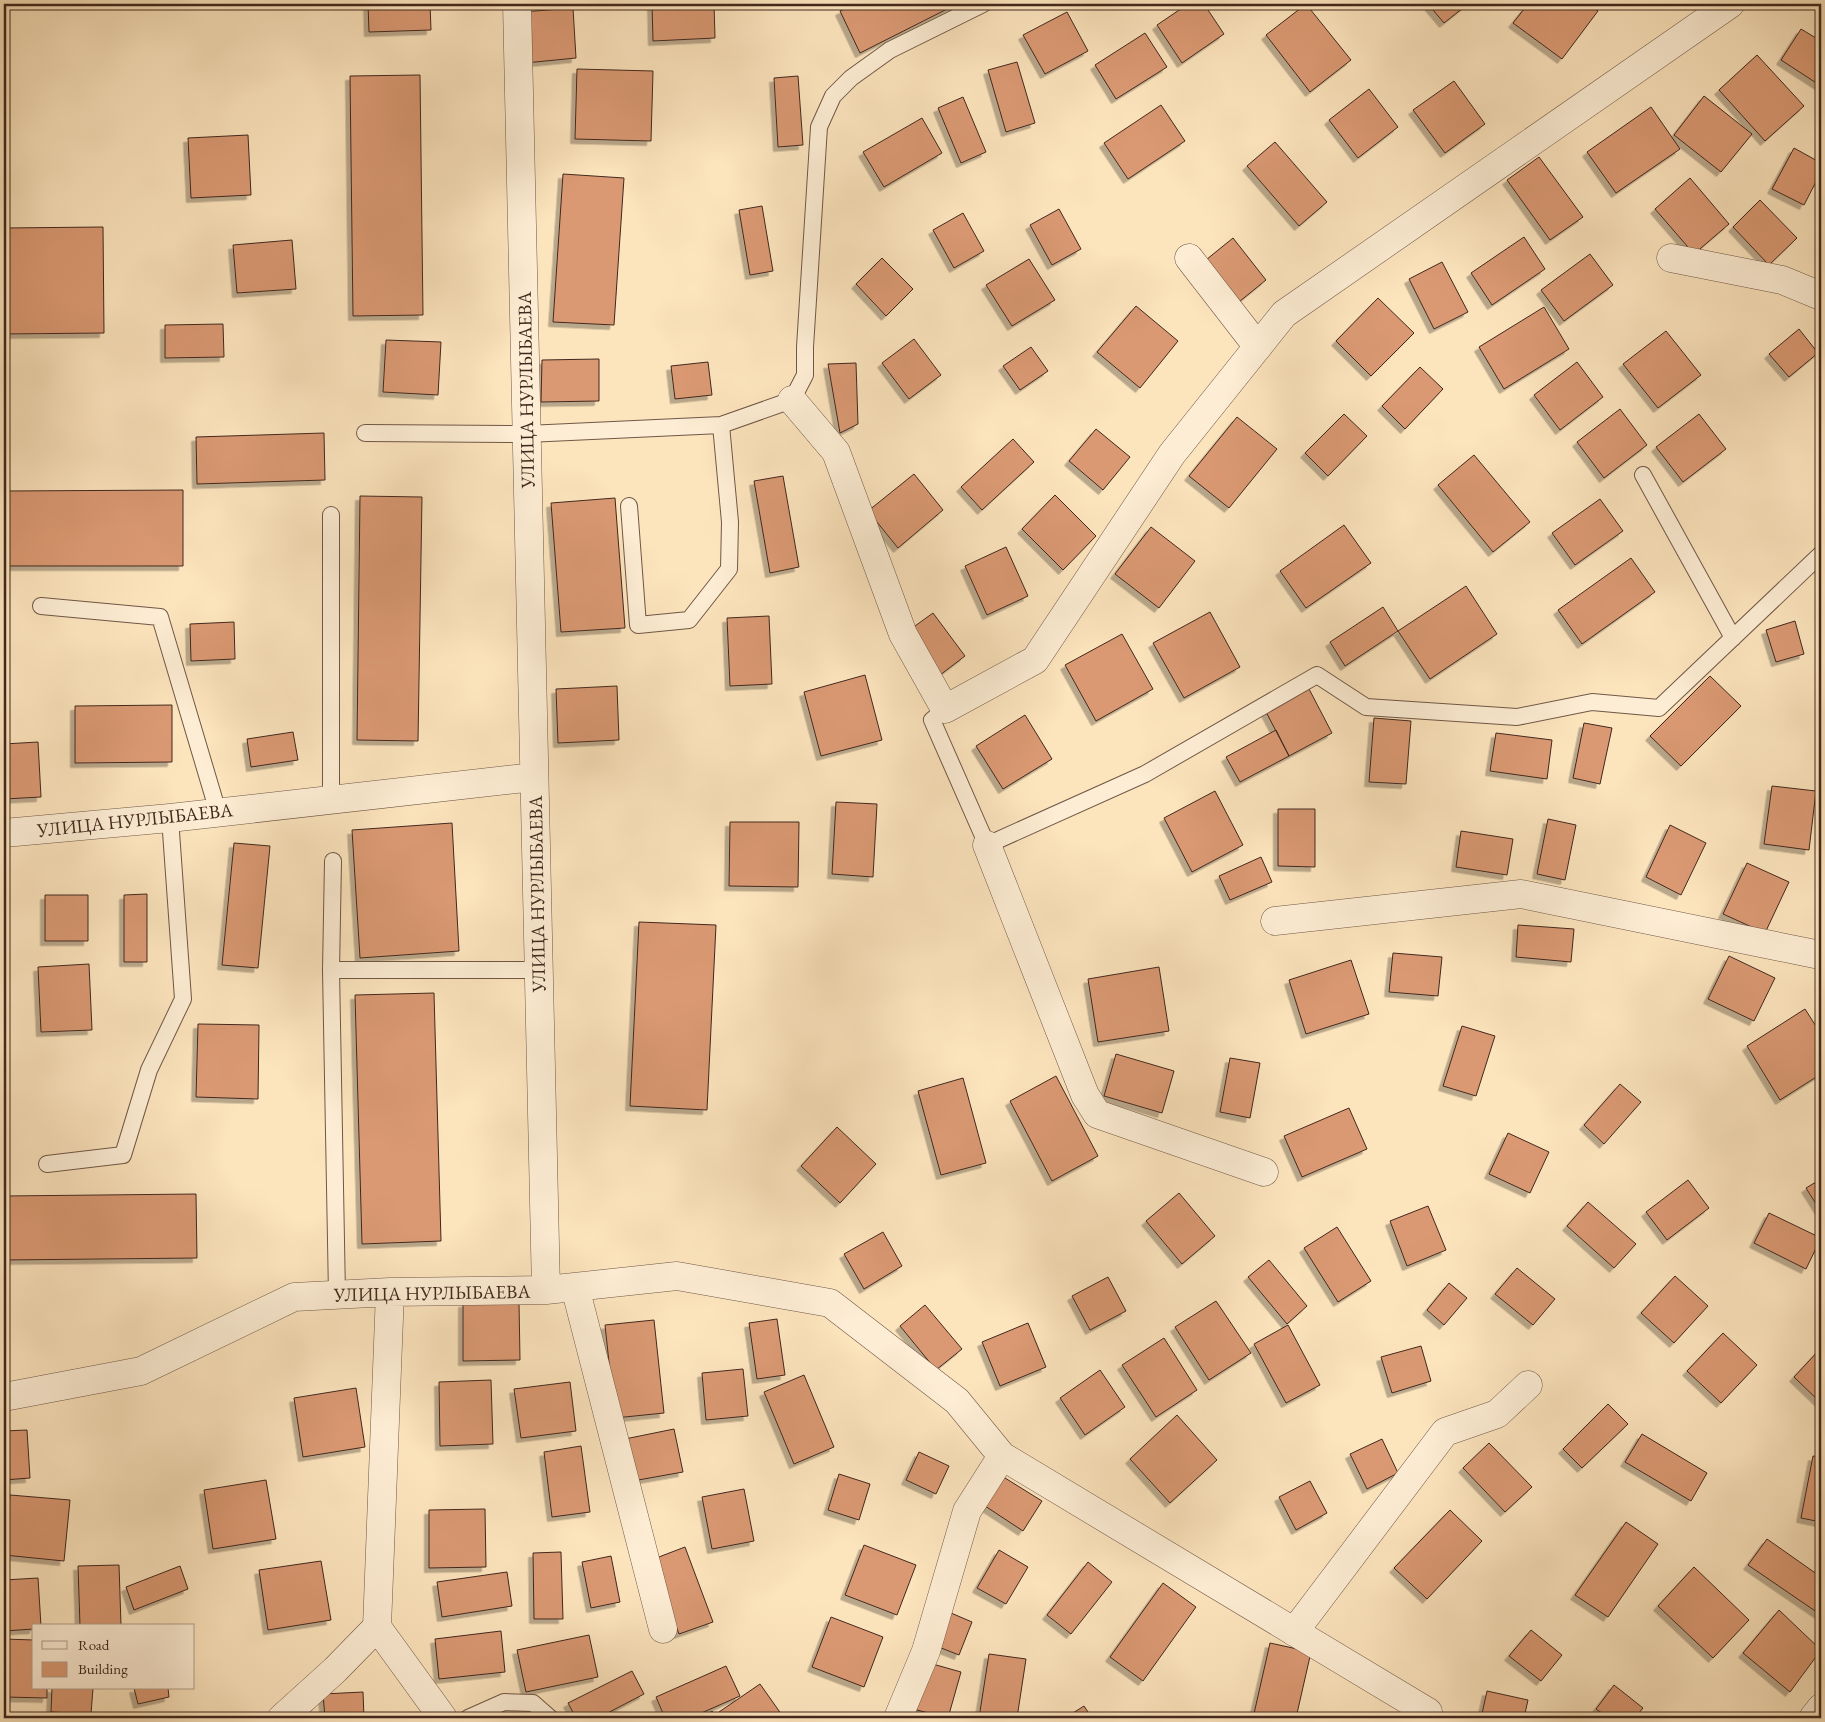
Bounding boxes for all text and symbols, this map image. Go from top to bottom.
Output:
street label: УЛИЦА НУРЛЫБАЕВА [512,290,540,490]
street label: УЛИЦА НУРЛЫБАЕВА [523,794,551,994]
street label: УЛИЦА НУРЛЫБАЕВА [35,797,235,843]
street label: УЛИЦА НУРЛЫБАЕВА [332,1279,532,1307]
legend [32,1624,195,1690]
text: Road [78,1635,110,1654]
text: Building [78,1659,128,1678]

